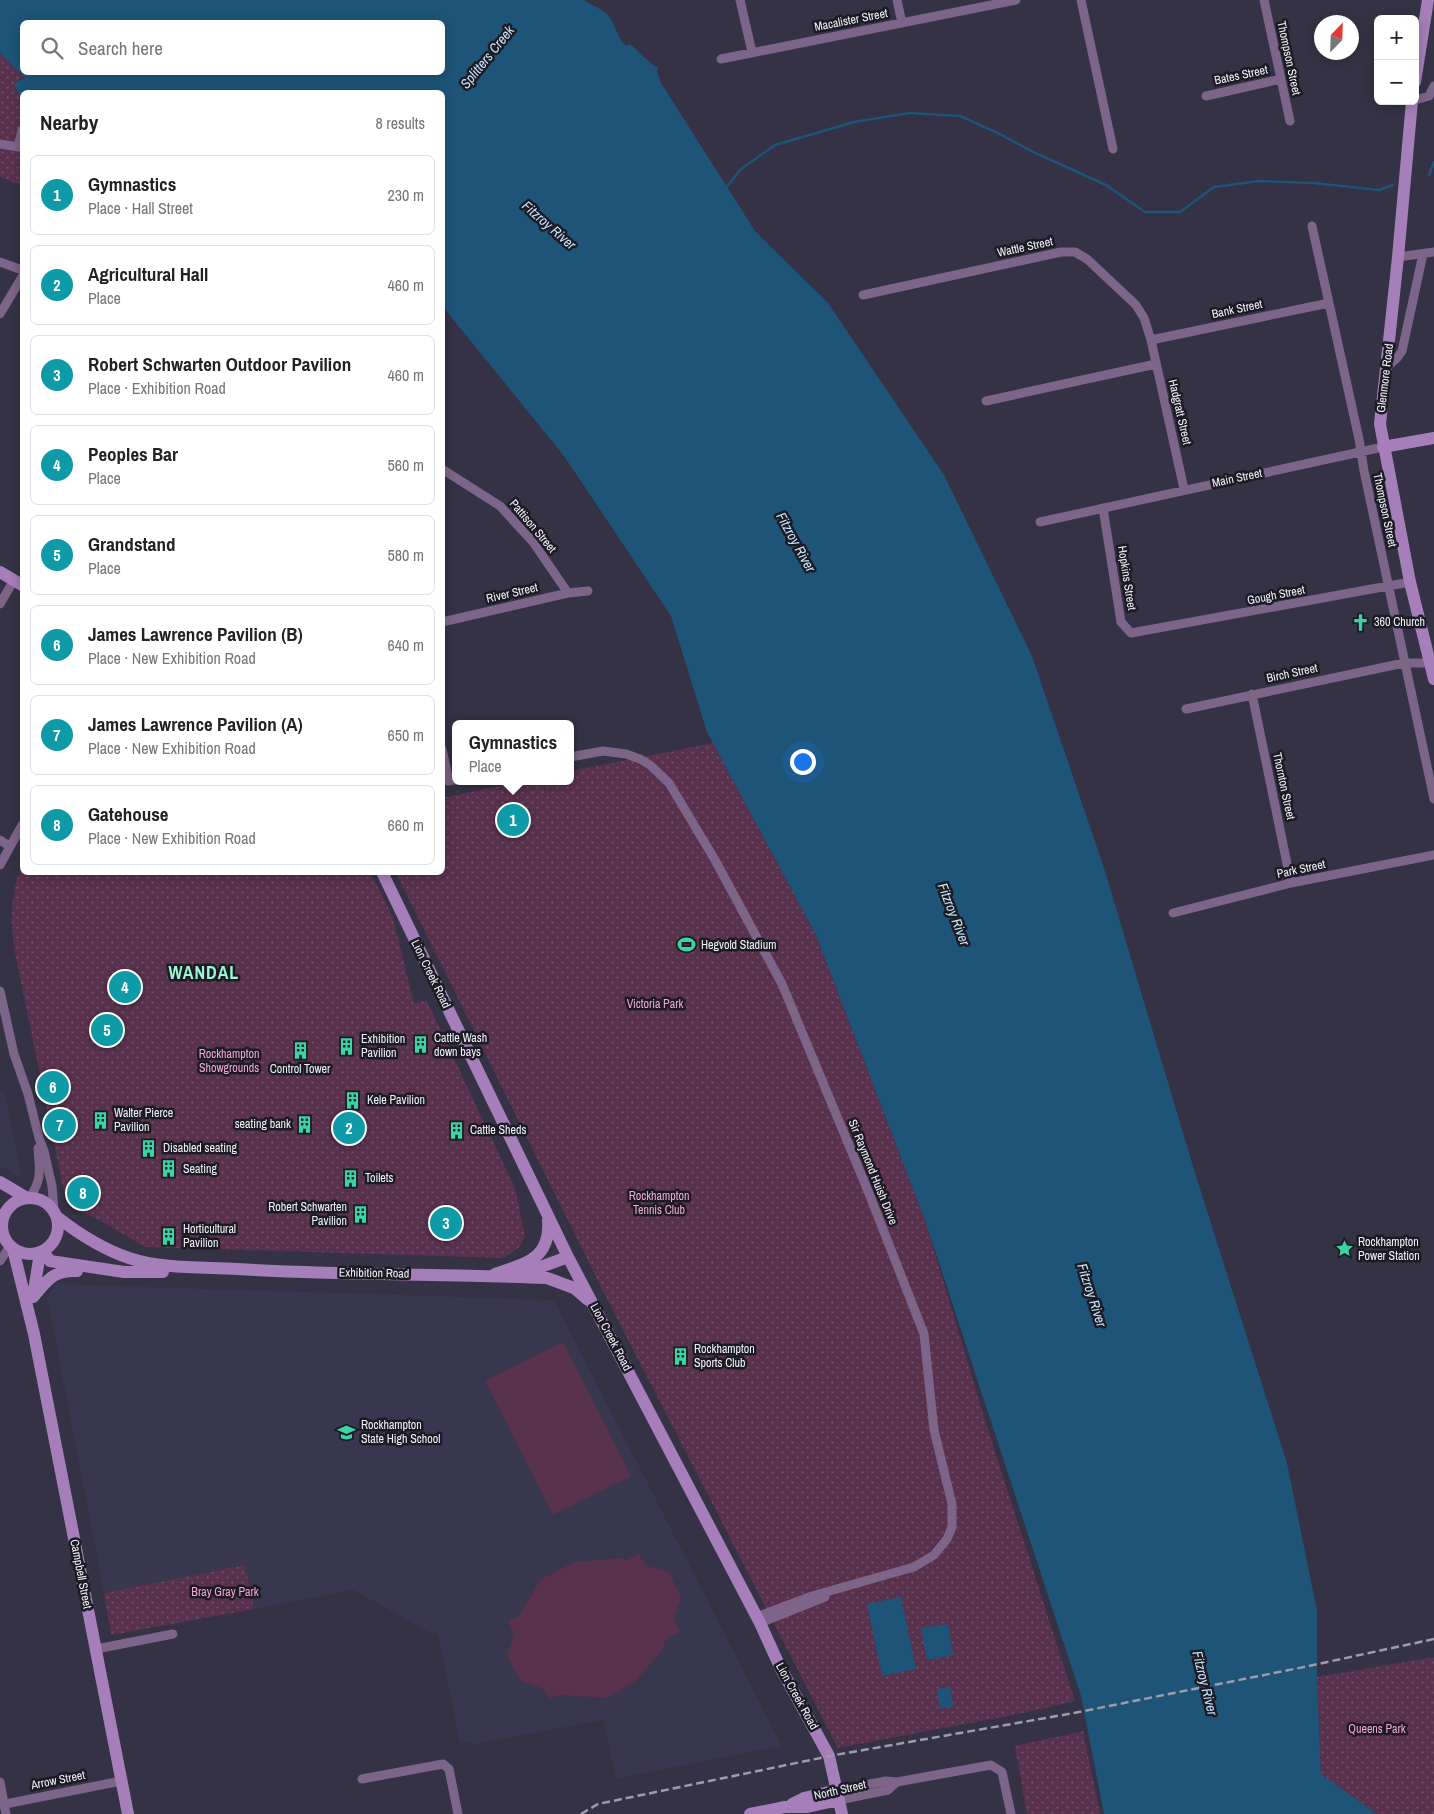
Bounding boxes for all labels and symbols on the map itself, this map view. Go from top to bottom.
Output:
street label: Macalister Street [813,5,889,35]
north arrow [1314,15,1359,60]
street label: Thompson Street [1273,19,1305,97]
water label: Splitters Creek [456,21,519,92]
street label: Bates Street [1213,61,1269,88]
water label: Fitzroy River [518,197,581,254]
street label: Wattle Street [996,233,1055,261]
street label: Bank Street [1210,296,1264,322]
street label: Glenmore Road [1373,343,1397,413]
street label: Hadgratt Street [1165,378,1195,447]
street label: Main Street [1210,465,1264,491]
street label: Thompson Street [1369,471,1401,549]
street label: Pattison Street [506,496,560,556]
water label: Fitzroy River [772,509,820,576]
street label: Hopkins Street [1114,545,1140,612]
street label: River Street [485,579,540,607]
street label: Gough Street [1246,582,1307,608]
church icon: 360 Church [1350,612,1370,632]
place label: 360 Church [1374,614,1425,630]
street label: Birch Street [1265,660,1319,686]
your location [790,749,816,775]
street label: Thornton Street [1269,751,1299,821]
pin: 1 [497,801,529,839]
street label: Park Street [1275,856,1327,882]
water label: Fitzroy River [934,880,975,949]
sports icon: Hegvold Stadium [677,935,697,955]
street label: Lion Creek Road [408,937,454,1011]
place label: Hegvold Stadium [701,937,776,953]
district label: WANDAL [169,960,239,985]
pin: 4 [109,968,141,1006]
park label: Victoria Park [627,996,683,1012]
pin: 5 [91,1011,123,1049]
place label: Cattle Wash down bays [434,1030,487,1060]
place label: Exhibition Pavilion [361,1031,405,1061]
building icon: Cattle Wash down bays [410,1035,430,1055]
building icon: Exhibition Pavilion [337,1036,357,1056]
building icon: Control Tower [290,1040,310,1060]
park label: Rockhampton Showgrounds [199,1046,259,1076]
place label: Control Tower [270,1061,331,1077]
pin: 6 [37,1068,69,1106]
building icon: Kele Pavilion [343,1090,363,1110]
place label: Kele Pavilion [367,1092,425,1108]
place label: Walter Pierce Pavilion [114,1105,173,1135]
pin: 7 [44,1106,76,1144]
pin: 2 [333,1109,365,1147]
building icon: Walter Pierce Pavilion [90,1110,110,1130]
building icon: seating bank [295,1114,315,1134]
place label: seating bank [235,1116,291,1132]
street label: Sir Raymond Huish Drive [845,1117,901,1227]
building icon: Cattle Sheds [446,1120,466,1140]
place label: Cattle Sheds [470,1122,526,1138]
building icon: Disabled seating [139,1138,159,1158]
place label: Disabled seating [163,1140,237,1156]
building icon: Seating [159,1159,179,1179]
place label: Seating [183,1161,217,1177]
building icon: Toilets [341,1168,361,1188]
place label: Toilets [365,1170,394,1186]
pin: 8 [67,1174,99,1212]
park label: Rockhampton Tennis Club [629,1188,689,1218]
place label: Robert Schwarten Pavilion [268,1199,347,1229]
building icon: Robert Schwarten Pavilion [351,1204,371,1224]
pin: 3 [430,1204,462,1242]
place label: Horticultural Pavilion [183,1221,236,1251]
building icon: Horticultural Pavilion [159,1226,179,1246]
place label: Rockhampton Power Station [1358,1234,1420,1264]
place icon: Rockhampton Power Station [1334,1239,1354,1259]
water label: Fitzroy River [1073,1261,1111,1330]
street label: Exhibition Road [339,1264,409,1282]
street label: Lion Creek Road [586,1300,636,1374]
place label: Rockhampton Sports Club [694,1341,755,1371]
building icon: Rockhampton Sports Club [670,1346,690,1366]
place label: Rockhampton State High School [361,1417,440,1447]
school or university icon: Rockhampton State High School [337,1422,357,1442]
street label: Campbell Street [66,1538,96,1610]
park label: Bray Gray Park [191,1584,259,1600]
water label: Fitzroy River [1188,1649,1222,1718]
street label: Lion Creek Road [772,1660,822,1732]
park label: Queens Park [1348,1721,1406,1737]
street label: Arrow Street [29,1767,87,1793]
street label: North Street [812,1776,868,1804]

